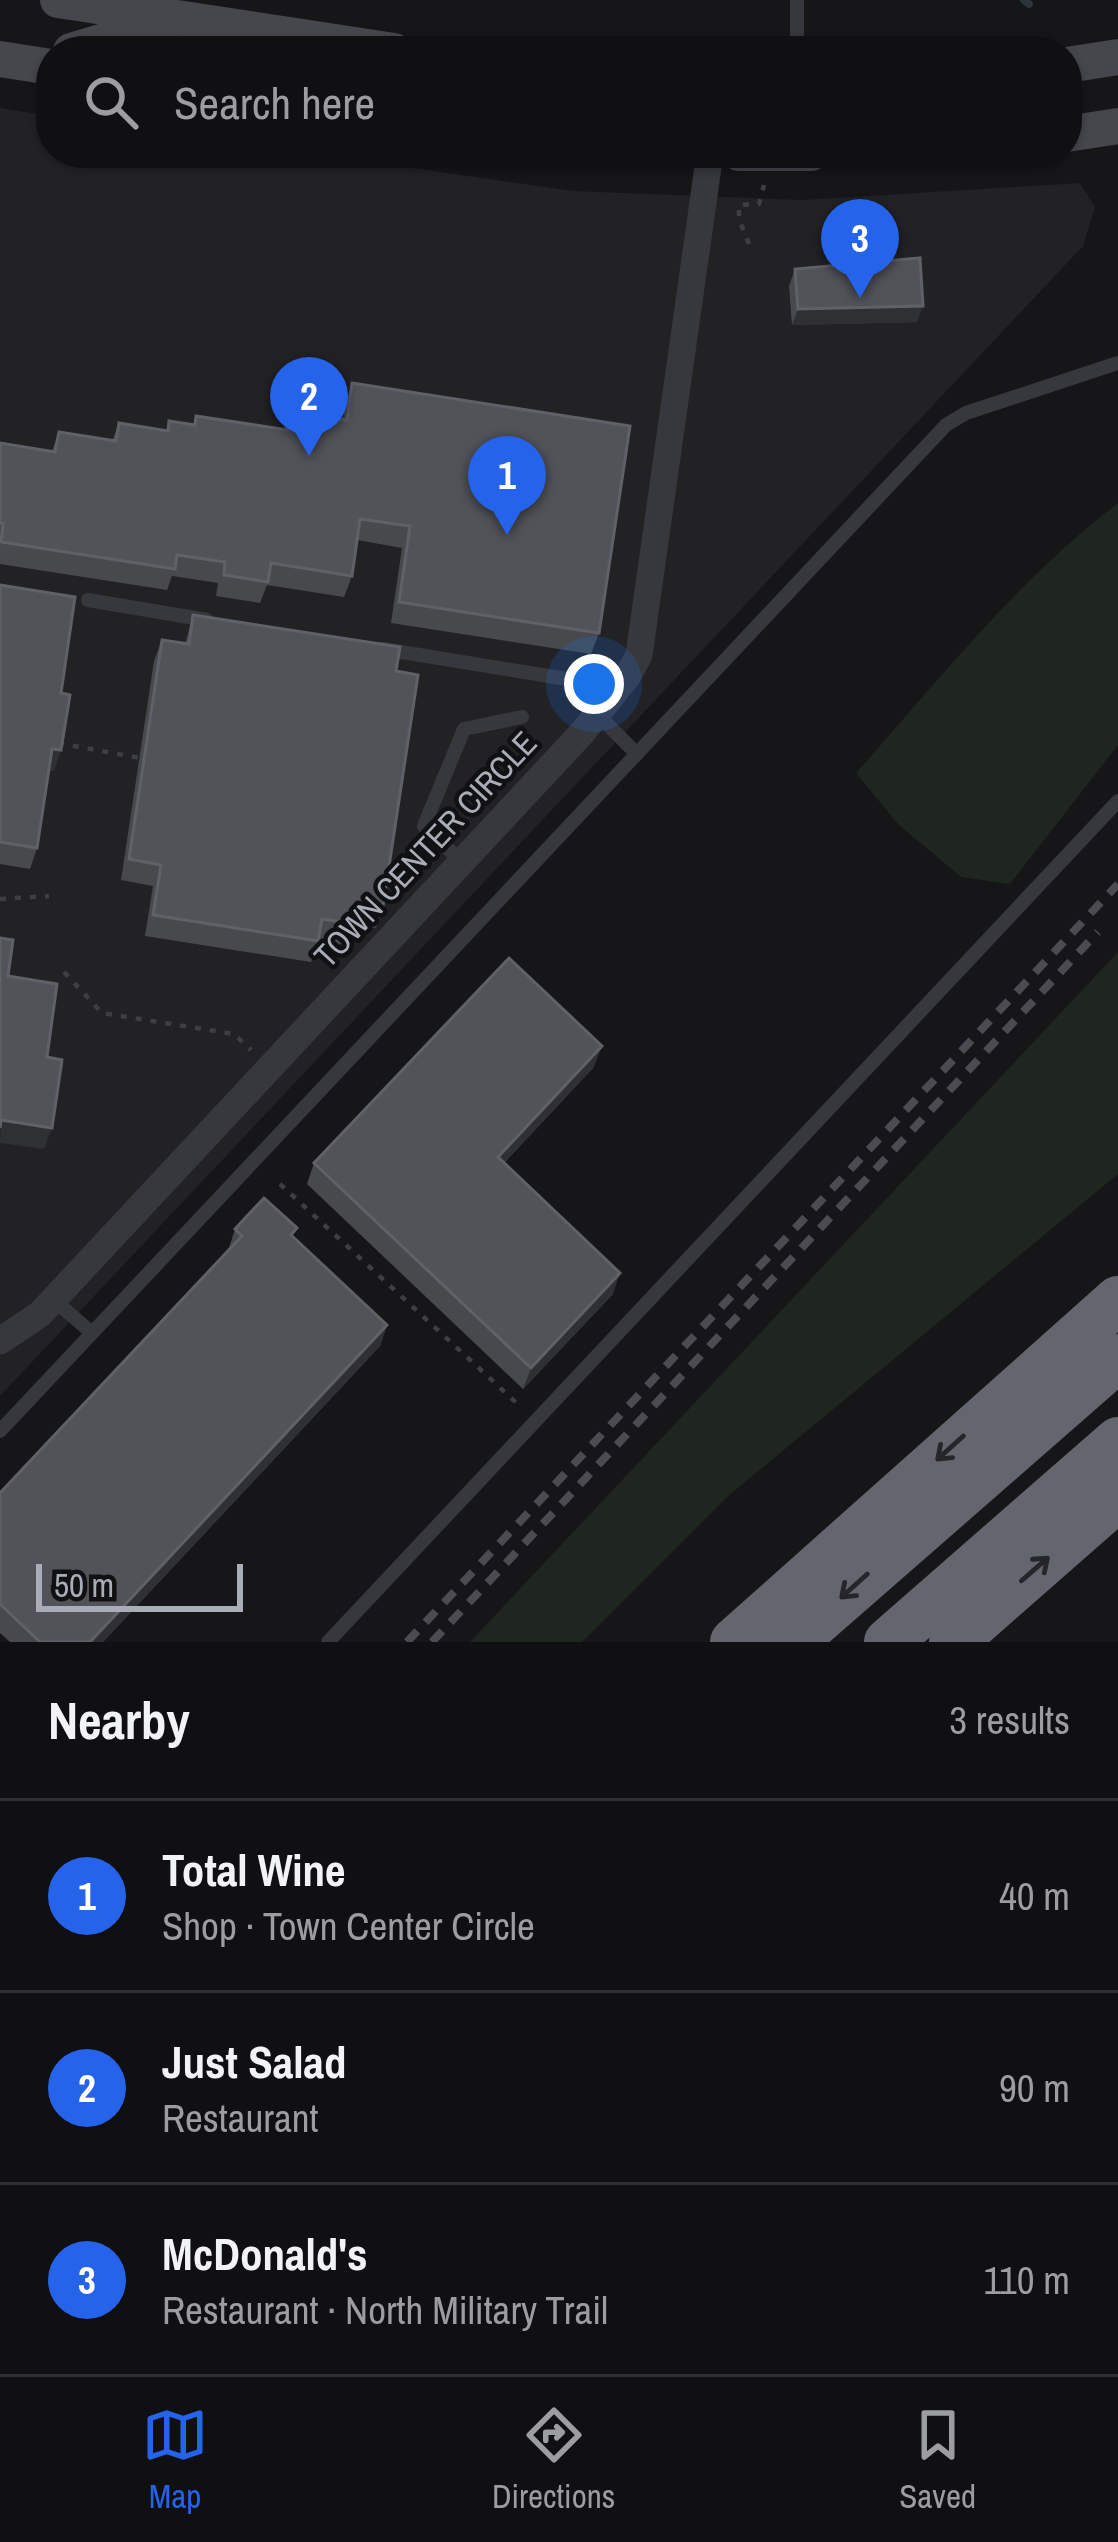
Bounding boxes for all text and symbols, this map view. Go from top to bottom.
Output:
search box [36,36,1082,168]
icon: search [78,69,144,135]
text: Search here [174,72,375,133]
pin: 3 [821,199,899,298]
pin: 2 [270,357,348,456]
pin: 1 [468,436,546,535]
your location [564,654,624,714]
street label: TOWN CENTER CIRCLE [304,721,546,977]
one-way arrow [936,1433,966,1461]
one-way arrow [1019,1556,1050,1583]
scale bar [36,1558,243,1611]
text: 50 m [54,1563,114,1607]
one-way arrow [840,1572,870,1599]
text: Nearby [48,1686,190,1755]
text: 3 results [949,1694,1070,1746]
text: Total Wine [162,1839,346,1900]
text: 1 [78,1870,96,1922]
text: 40 m [999,1870,1070,1922]
text: Shop · Town Center Circle [162,1900,535,1952]
text: Just Salad [162,2031,347,2092]
text: 2 [78,2062,96,2114]
text: 90 m [999,2062,1070,2114]
text: Restaurant [162,2092,318,2144]
text: McDonald's [162,2223,368,2284]
text: 3 [78,2254,96,2306]
text: 110 m [983,2254,1070,2306]
text: Restaurant · North Military Trail [162,2284,608,2336]
tab: Map [142,2402,208,2518]
tab: Directions [492,2402,615,2518]
tab: Saved [899,2402,976,2518]

